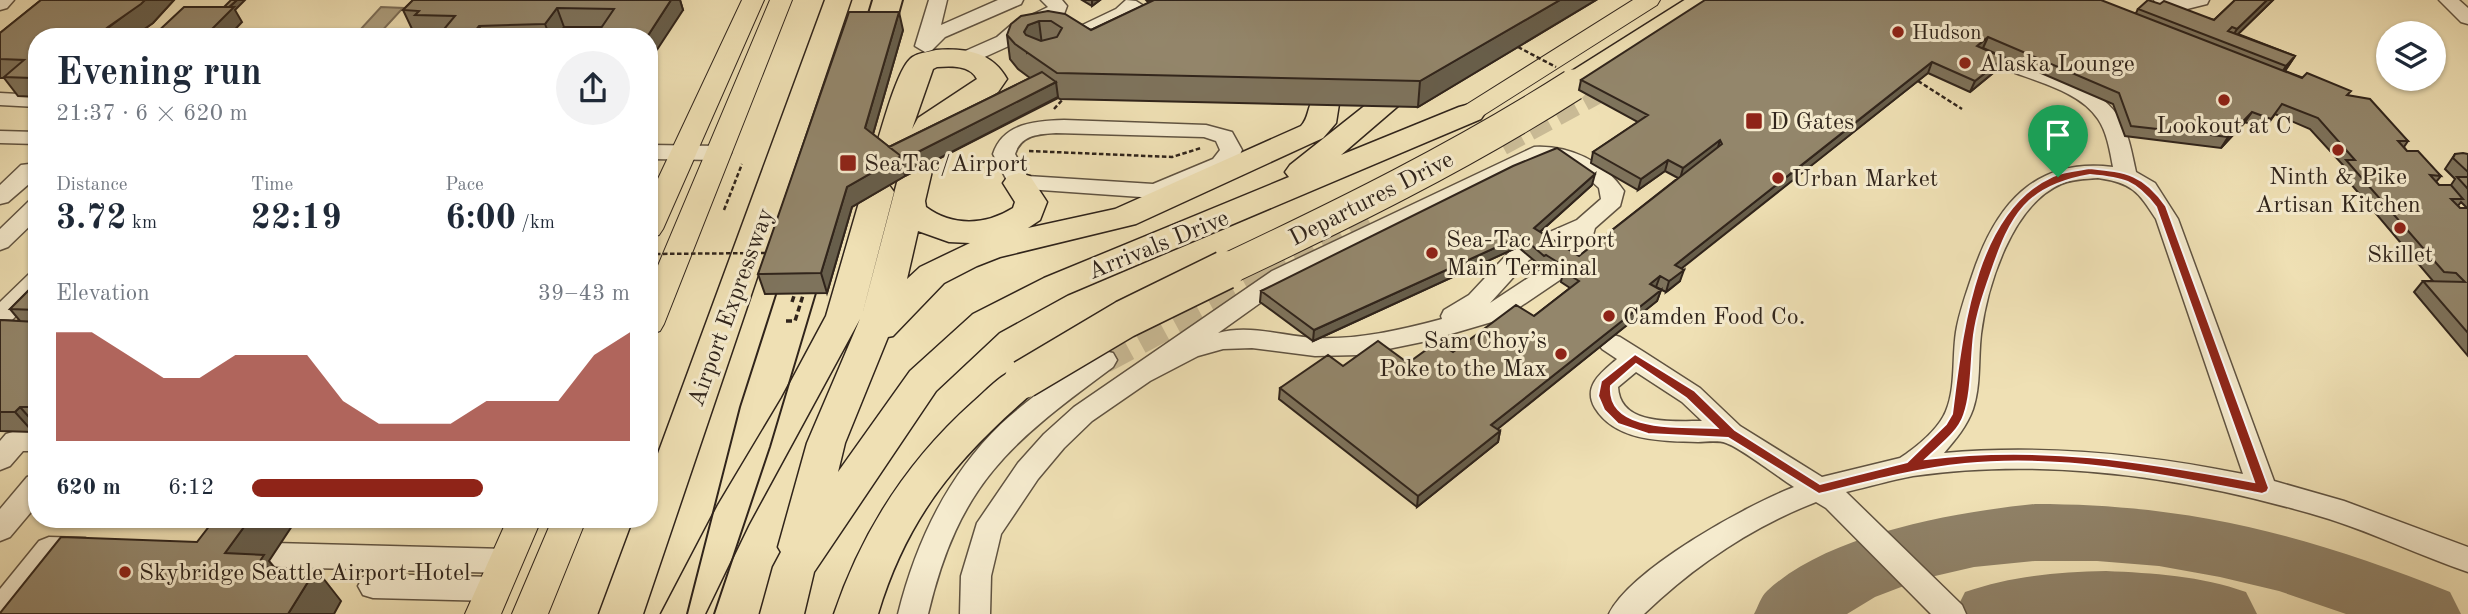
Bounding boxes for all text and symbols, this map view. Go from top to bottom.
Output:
map controls [2376,21,2446,91]
button: layers [2376,21,2446,91]
place label: Hudson [1912,23,1982,44]
marker: Hudson [1890,24,1906,40]
button: share [556,51,630,125]
place label: Alaska Lounge [1979,53,2135,77]
text: Evening run [56,55,262,93]
marker: Alaska Lounge [1957,55,1973,71]
marker: Lookout at C [2216,92,2232,108]
text: 21:37 · 6 × 620 m [56,102,248,125]
pin [2028,105,2088,177]
marker: D Gates [1744,111,1764,131]
place label: D Gates [1770,111,1854,135]
place label: Lookout at C [2156,115,2292,139]
icon: arrive [2039,116,2077,154]
marker: Ninth & Pike Artisan Kitchen [2330,142,2346,158]
street label: Departures Drive [1286,148,1458,252]
marker: SeaTac/Airport [838,153,858,173]
place label: SeaTac/Airport [864,153,1028,177]
place label: Ninth & Pike Artisan Kitchen [2255,166,2421,218]
place label: Urban Market [1792,168,1938,192]
marker: Urban Market [1770,170,1786,186]
text: Distance [56,176,128,195]
text: Time [251,176,293,195]
text: Pace [445,176,484,195]
text: 3.72 [56,201,127,236]
text: 22:19 [251,201,342,236]
text: 6:00 [445,201,516,236]
street label: Airport Expressway [685,205,779,410]
street label: Arrivals Drive [1085,207,1233,285]
text: km [127,214,157,233]
text: /km [516,214,555,233]
marker: Skillet [2392,220,2408,236]
place label: Sea-Tac Airport Main Terminal [1446,229,1615,281]
place label: Skillet [2367,244,2433,268]
marker: Sea-Tac Airport Main Terminal [1424,245,1440,261]
text: Elevation [56,282,150,305]
text: 39–43 m [538,282,630,305]
place label: Camden Food Co. [1623,306,1806,330]
marker: Camden Food Co. [1601,308,1617,324]
place label: Sam Choy’s Poke to the Max [1379,330,1547,382]
marker: Sam Choy’s Poke to the Max [1553,346,1569,362]
text: 620 m [56,476,121,499]
text: 6:12 [168,476,214,499]
place label: Skybridge Seattle Airport Hotel [139,562,470,586]
marker: Skybridge Seattle Airport Hotel [117,564,133,580]

